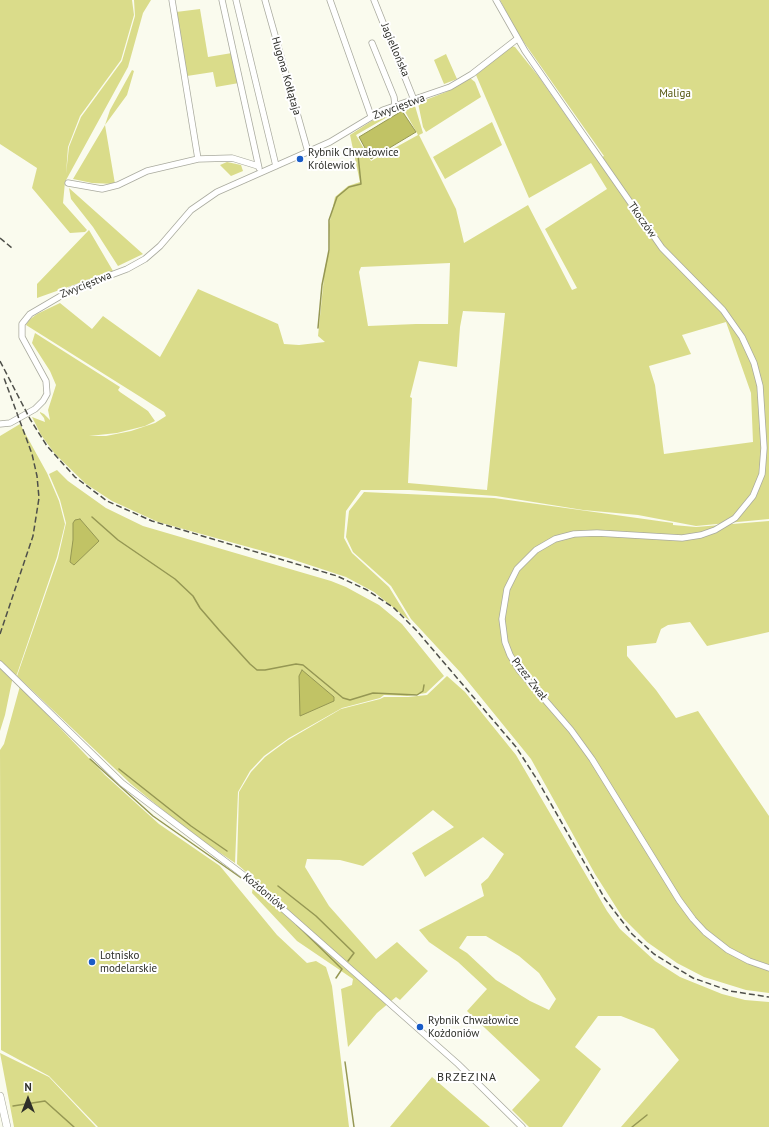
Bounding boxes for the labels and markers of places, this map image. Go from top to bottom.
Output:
place label: Rybnik Chwałowice Królewiok [308,146,399,172]
marker: Rybnik Chwałowice Królewiok [295,154,305,164]
place label: Lotnisko modelarskie [100,949,157,975]
marker: Lotnisko modelarskie [87,957,97,967]
place label: Rybnik Chwałowice Kożdoniów [428,1014,519,1040]
marker: Rybnik Chwałowice Kożdoniów [415,1022,425,1032]

